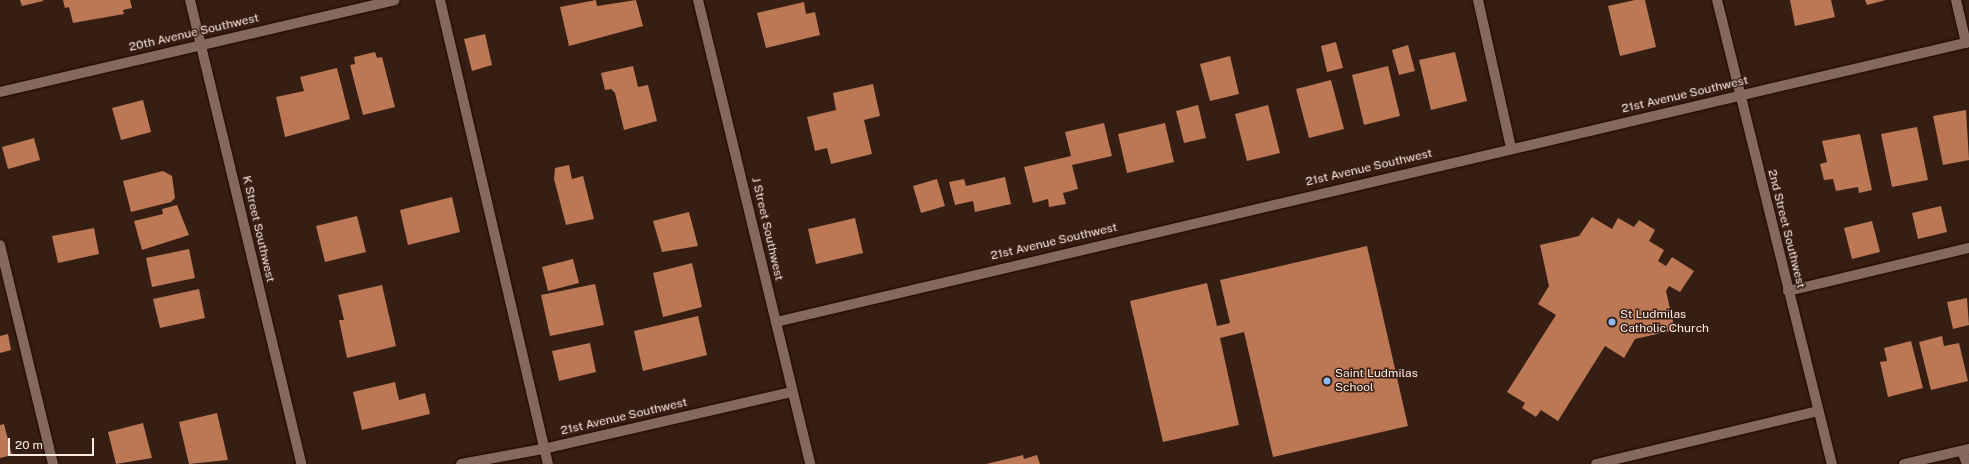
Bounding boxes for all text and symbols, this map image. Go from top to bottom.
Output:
street label: 20th Avenue Southwest [128,11,260,55]
street label: 21st Avenue Southwest [1620,73,1750,117]
street label: 21st Avenue Southwest [1304,146,1434,190]
street label: 2nd Street Southwest [1764,168,1808,290]
street label: K Street Southwest [239,174,277,284]
street label: J Street Southwest [748,176,786,282]
street label: 21st Avenue Southwest [989,220,1119,264]
place label: St Ludmilas Catholic Church [1620,308,1709,336]
marker: St Ludmilas Catholic Church [1607,317,1617,327]
place label: Saint Ludmilas School [1335,367,1418,395]
marker: Saint Ludmilas School [1322,376,1332,386]
street label: 21st Avenue Southwest [559,395,689,439]
scale bar [10,430,96,456]
text: 20 m [15,438,43,452]

